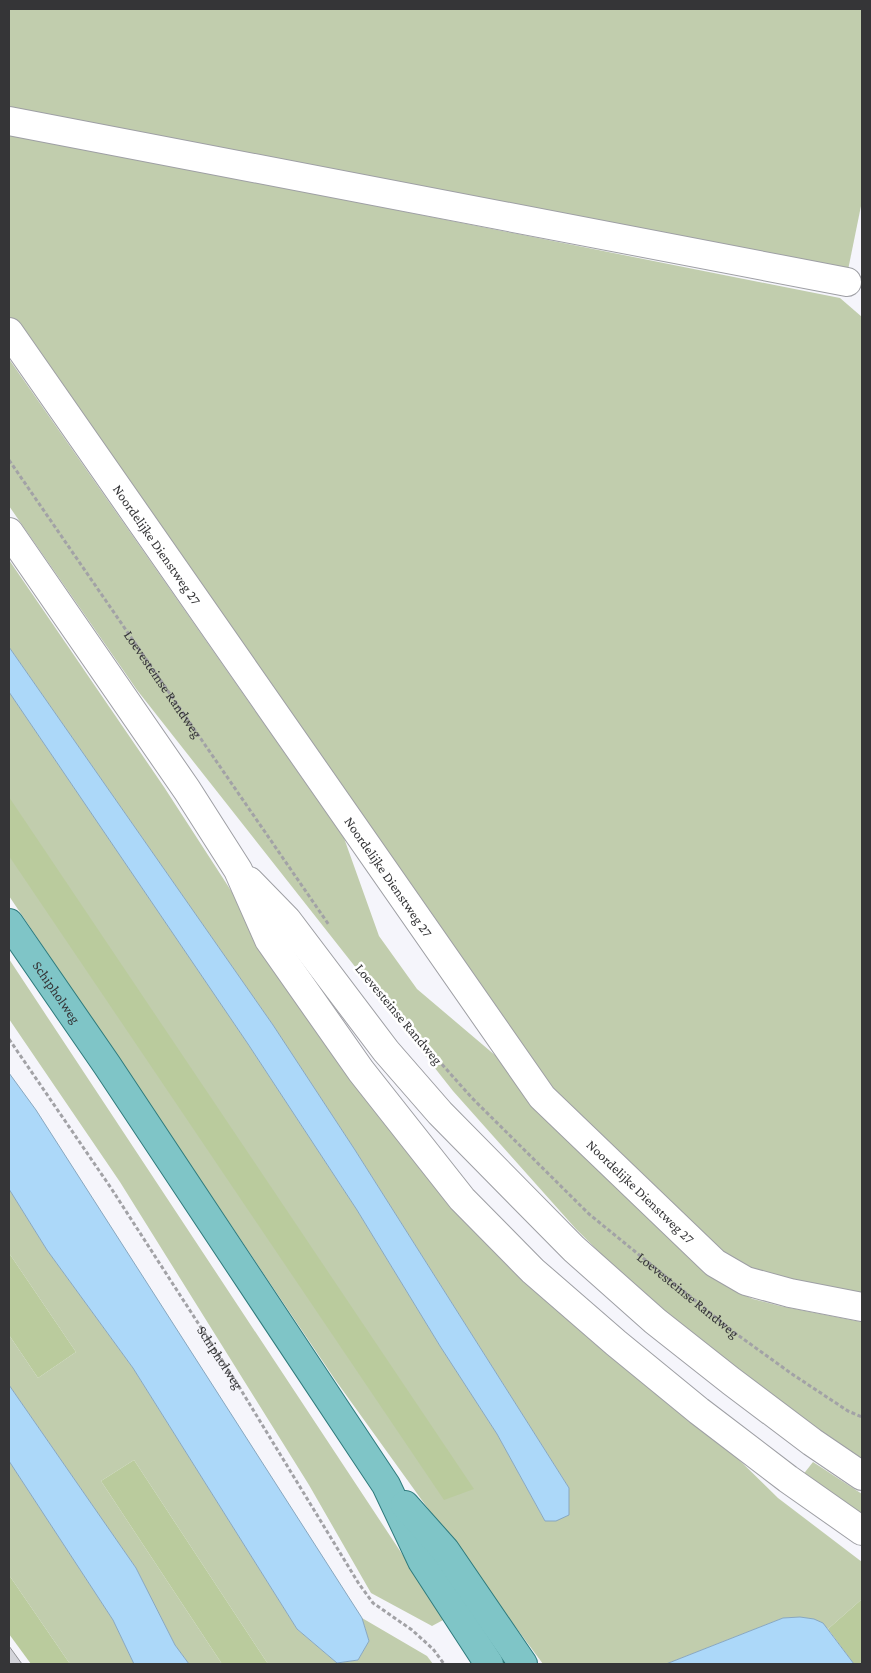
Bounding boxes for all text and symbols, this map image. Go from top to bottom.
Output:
street label: Noordelijke Dienstweg 27 [110,481,205,608]
street label: Loevesteinse Randweg [121,627,206,741]
street label: Noordelijke Dienstweg 27 [341,814,436,940]
street label: Schipholweg [30,958,84,1027]
street label: Loevesteinse Randweg [352,960,446,1068]
street label: Noordelijke Dienstweg 27 [584,1136,698,1247]
street label: Loevesteinse Randweg [634,1249,742,1341]
street label: Schipholweg [194,1323,247,1392]

